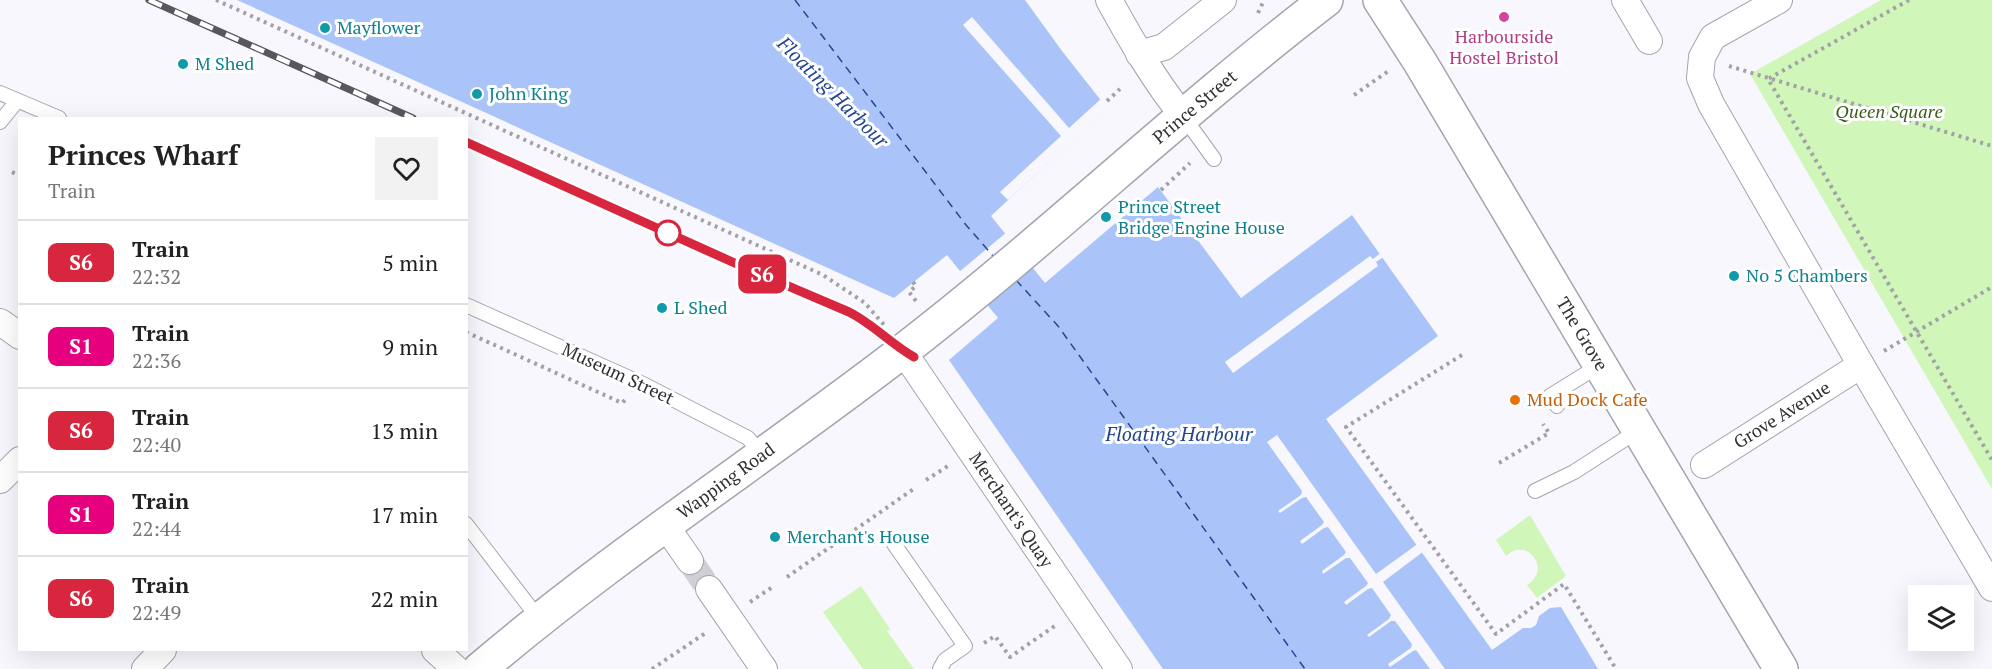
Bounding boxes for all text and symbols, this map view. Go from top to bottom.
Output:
marker: Harbourside Hostel Bristol [1497,10,1511,24]
place label: Mayflower [337,15,420,39]
marker: Mayflower [318,21,332,35]
place label: Harbourside Hostel Bristol [1449,24,1559,69]
water label: Floating Harbour [771,29,896,154]
place label: M Shed [195,51,254,75]
marker: M Shed [176,57,190,71]
street label: Prince Street [1147,64,1242,149]
place label: John King [489,81,568,105]
marker: John King [470,87,484,101]
park label: Queen Square [1835,99,1943,123]
text: Princes Wharf [48,136,238,173]
button: heart [375,137,438,200]
text: Train [48,177,95,204]
place label: Prince Street Bridge Engine House [1118,194,1285,239]
marker: Prince Street Bridge Engine House [1099,210,1113,224]
unlabelled marker [655,220,681,246]
text: Train [132,234,189,263]
text: S6 [69,248,93,276]
text: 5 min [382,248,438,277]
line badge: S6 [735,254,789,294]
text: S6 [750,260,774,288]
text: 22:32 [132,263,181,290]
place label: No 5 Chambers [1746,263,1868,287]
marker: No 5 Chambers [1727,269,1741,283]
street label: The Grove [1551,292,1614,375]
place label: L Shed [674,295,728,319]
marker: L Shed [655,301,669,315]
text: Train [132,318,189,347]
text: S1 [69,332,93,360]
text: 9 min [382,332,438,361]
street label: Museum Street [558,337,679,410]
text: 22:36 [132,347,181,374]
street label: Grove Avenue [1729,375,1834,453]
place label: Mud Dock Cafe [1527,387,1648,411]
marker: Mud Dock Cafe [1508,393,1522,407]
text: Train [132,402,189,431]
text: S6 [69,416,93,444]
text: 13 min [371,416,438,445]
water label: Floating Harbour [1104,420,1254,447]
text: 22:40 [132,431,181,458]
street label: Wapping Road [672,437,779,524]
street label: Merchant's Quay [964,447,1060,572]
text: Train [132,486,189,515]
text: S1 [69,500,93,528]
text: 17 min [371,500,438,529]
text: 22:44 [132,515,181,542]
place label: Merchant's House [787,524,929,548]
marker: Merchant's House [768,530,782,544]
text: Train [132,570,189,599]
text: S6 [69,584,93,612]
text: 22 min [371,584,438,613]
map controls [1908,585,1974,651]
button: layers [1908,585,1974,651]
text: 22:49 [132,599,181,626]

